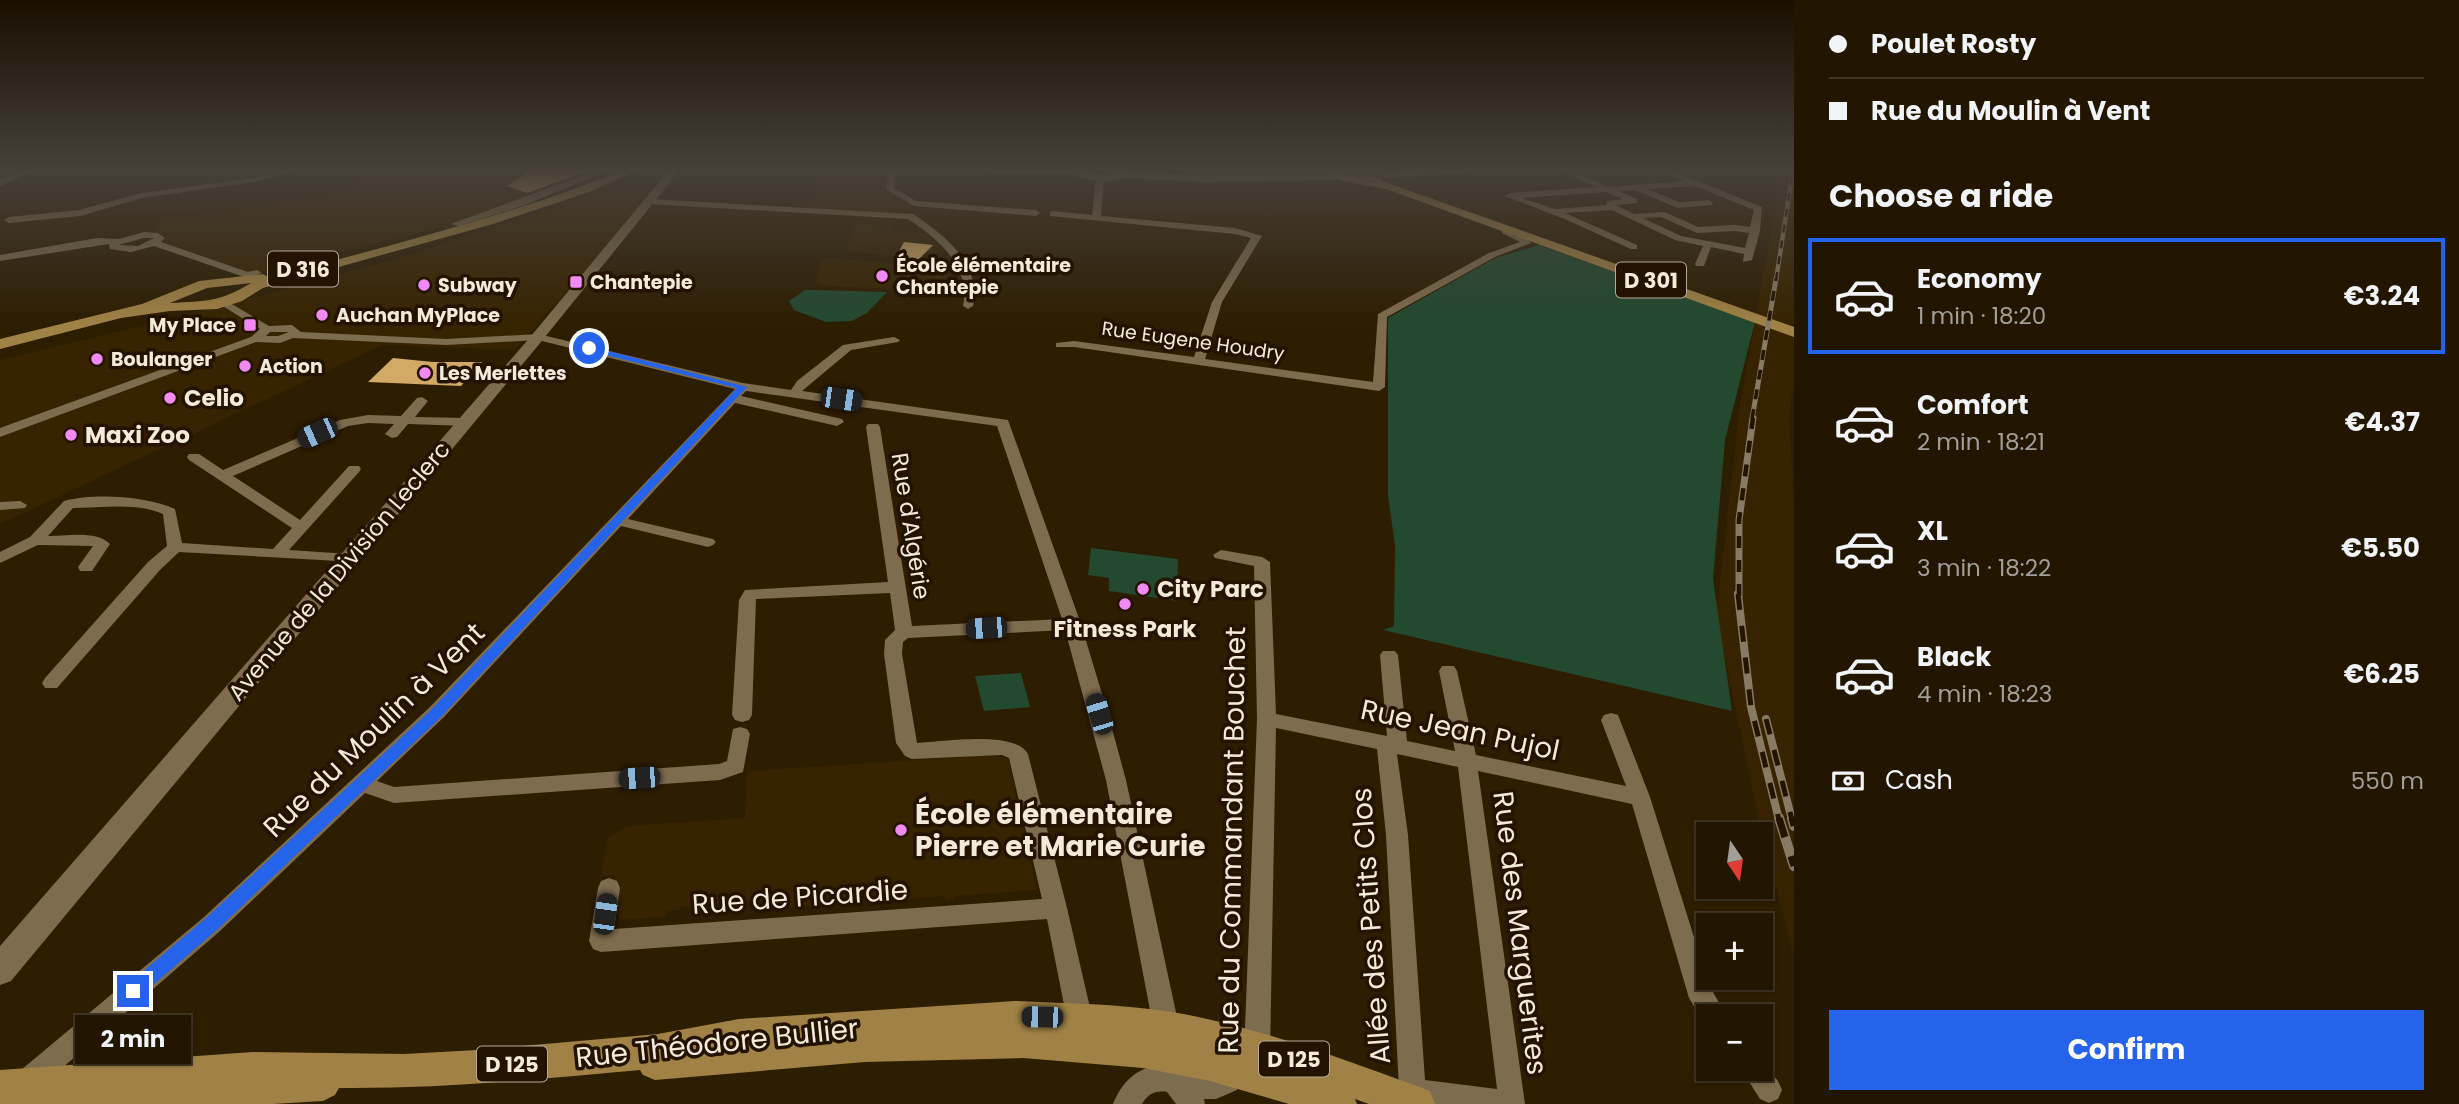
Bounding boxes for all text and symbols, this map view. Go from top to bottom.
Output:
text: Poulet Rosty [1871,26,2036,62]
text: Rue du Moulin à Vent [1871,93,2150,129]
text: Choose a ride [1829,173,2053,218]
road number: D 316 [268,252,338,286]
place label: École élémentaire Chantepie [896,252,1071,301]
text: Economy [1917,261,2041,297]
road number: D 301 [1616,262,1686,298]
icon: car [1833,265,1896,328]
marker: École élémentaire Chantepie [874,268,890,284]
place label: Chantepie [590,269,693,296]
place label: Subway [438,272,518,299]
marker: Chantepie [568,274,584,290]
marker: Subway [416,277,432,293]
text: €3.24 [2344,278,2420,314]
text: 1 min · 18:20 [1917,300,2046,332]
place label: Auchan MyPlace [336,302,500,329]
marker: Auchan MyPlace [314,307,330,323]
place label: My Place [149,312,236,339]
street label: Rue Eugene Houdry [1100,315,1286,367]
marker: My Place [242,317,258,333]
route start [573,332,605,364]
place label: Boulanger [111,346,212,373]
marker: Boulanger [89,351,105,367]
place label: Action [259,353,323,380]
marker: Action [237,358,253,374]
place label: Les Merlettes [439,360,567,387]
marker: Les Merlettes [417,365,433,381]
place label: Celio [184,382,244,414]
car [819,386,864,412]
text: Comfort [1917,387,2029,423]
marker: Celio [162,390,178,406]
icon: car [1833,391,1896,454]
text: €4.37 [2345,404,2420,440]
car [294,415,341,451]
place label: Maxi Zoo [85,419,190,451]
text: 2 min · 18:21 [1917,426,2045,458]
marker: Maxi Zoo [63,427,79,443]
street label: Avenue de la Division Leclerc [221,434,457,708]
street label: Rue d'Algérie [884,451,938,601]
text: XL [1917,513,1948,549]
icon: car [1833,517,1896,580]
text: €5.50 [2341,530,2420,566]
text: 3 min · 18:22 [1917,552,2051,584]
place label: City Parc [1157,573,1264,605]
marker: City Parc [1135,581,1151,597]
marker: Fitness Park [1117,596,1133,612]
place label: Fitness Park [1054,613,1197,645]
street label: Rue du Moulin à Vent [255,614,493,846]
car [965,616,1008,640]
street label: Rue du Commandant Bouchet [1209,626,1255,1054]
text: Black [1917,639,1991,675]
icon: car [1833,643,1896,706]
text: €6.25 [2344,656,2420,692]
text: 4 min · 18:23 [1917,678,2052,710]
street label: Rue Jean Pujol [1357,690,1563,770]
car [1083,691,1116,737]
icon: cash [1829,762,1867,800]
text: Cash [1885,762,1953,798]
text: 550 m [2351,765,2424,797]
car [618,766,661,790]
street label: Allée des Petits Clos [1342,786,1400,1066]
street label: Rue des Marguerites [1483,789,1557,1077]
place label: École élémentaire Pierre et Marie Curie [915,795,1206,866]
marker: École élémentaire Pierre et Marie Curie [893,822,909,838]
north arrow [1696,822,1773,900]
map controls [1696,822,1773,1081]
street label: Rue de Picardie [691,870,909,924]
car [592,892,619,936]
button: + [1696,913,1773,990]
route end [117,975,149,1007]
button: − [1696,1004,1773,1081]
car [1021,1006,1064,1028]
street label: Rue Théodore Bullier [574,1009,860,1077]
button: Confirm [1829,1010,2424,1090]
callout: 2 min [75,1016,191,1064]
text: 2 min [101,1023,165,1055]
road number: D 125 [1259,1042,1329,1076]
road number: D 125 [477,1046,547,1082]

